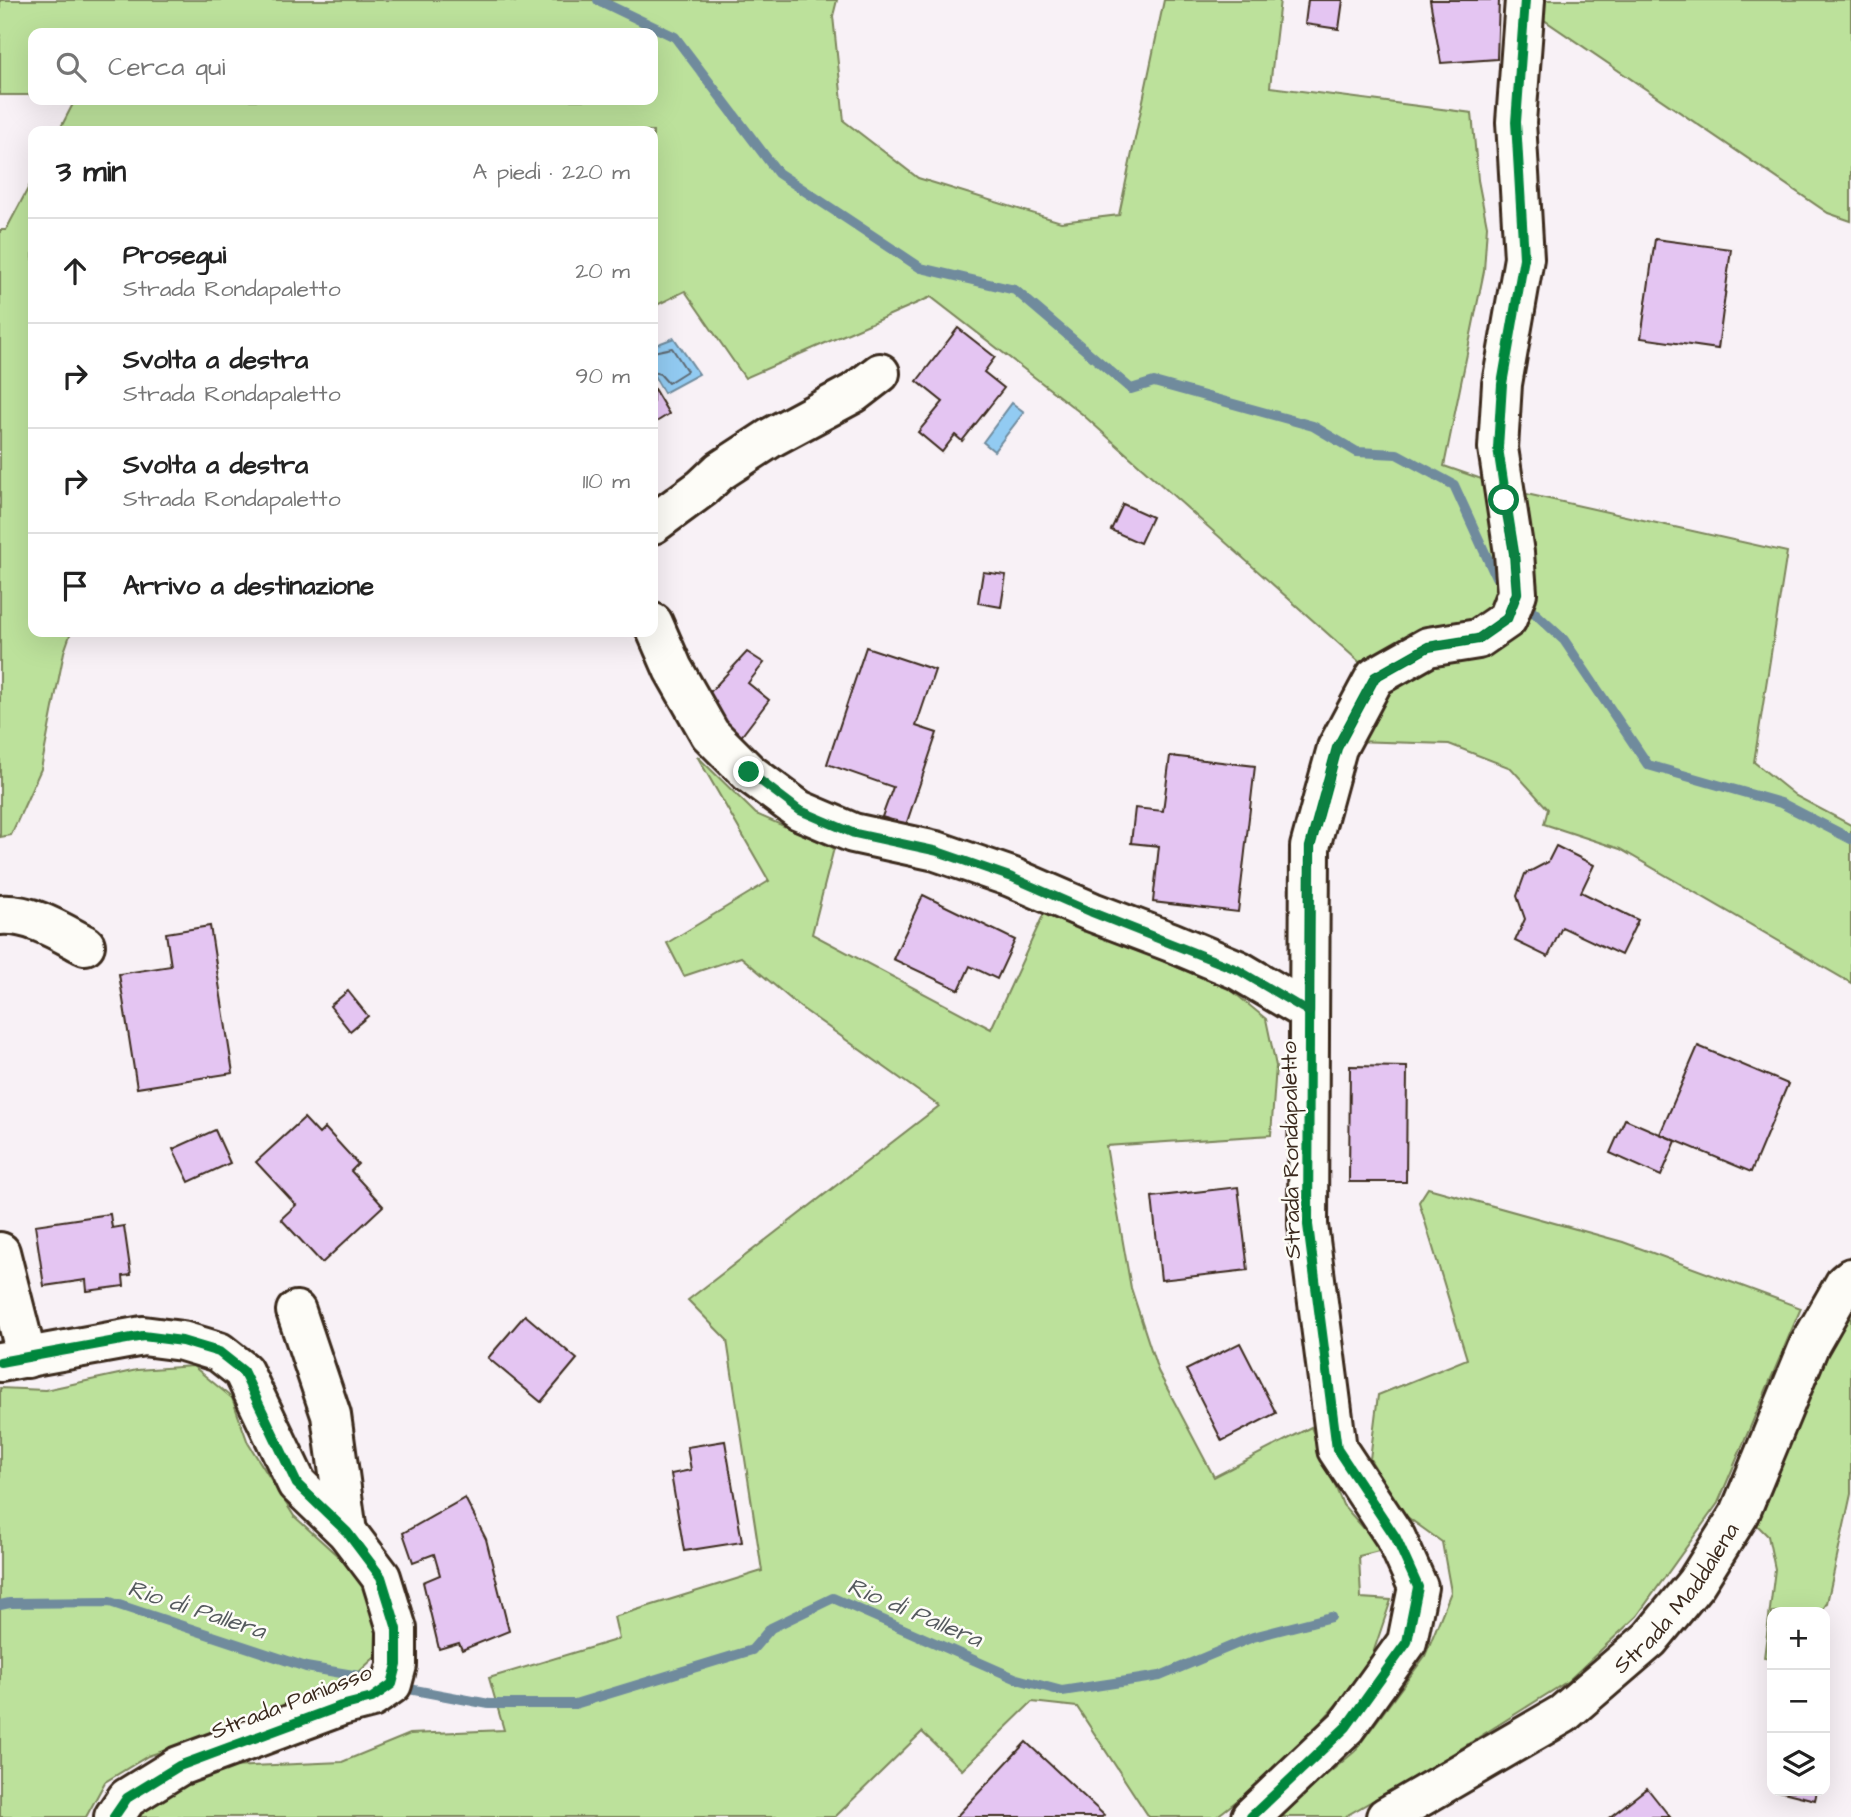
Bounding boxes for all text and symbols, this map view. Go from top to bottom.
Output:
search box [28,28,658,105]
icon: search [52,48,90,86]
text: Cerca qui [108,49,225,85]
text: 3 min [56,151,126,193]
text: A piedi · 220 m [472,156,630,188]
text: Prosegui [123,237,226,273]
icon: ahead [56,252,94,290]
text: 20 m [575,255,630,287]
text: Strada Rondapaletto [123,273,341,305]
text: Svolta a destra [123,342,308,378]
icon: right [56,357,94,395]
text: 90 m [575,360,630,392]
text: Strada Rondapaletto [123,378,341,410]
text: Svolta a destra [123,447,308,483]
icon: right [56,462,94,500]
text: 110 m [582,465,630,497]
text: Strada Rondapaletto [123,483,341,515]
route start [1488,484,1519,515]
icon: arrive [56,567,94,605]
text: Arrivo a destinazione [123,568,374,604]
route end [733,756,764,787]
street label: Strada Rondapaletto [1273,1041,1309,1259]
street label: Strada Maddalena [1606,1516,1747,1681]
water label: Rio di Pallera [842,1569,989,1657]
water label: Rio di Pallera [123,1572,272,1649]
map controls [1767,1607,1830,1796]
button: + [1767,1607,1830,1670]
street label: Strada Paniasso [206,1656,377,1747]
button: − [1767,1670,1830,1733]
button: layers [1767,1733,1830,1796]

